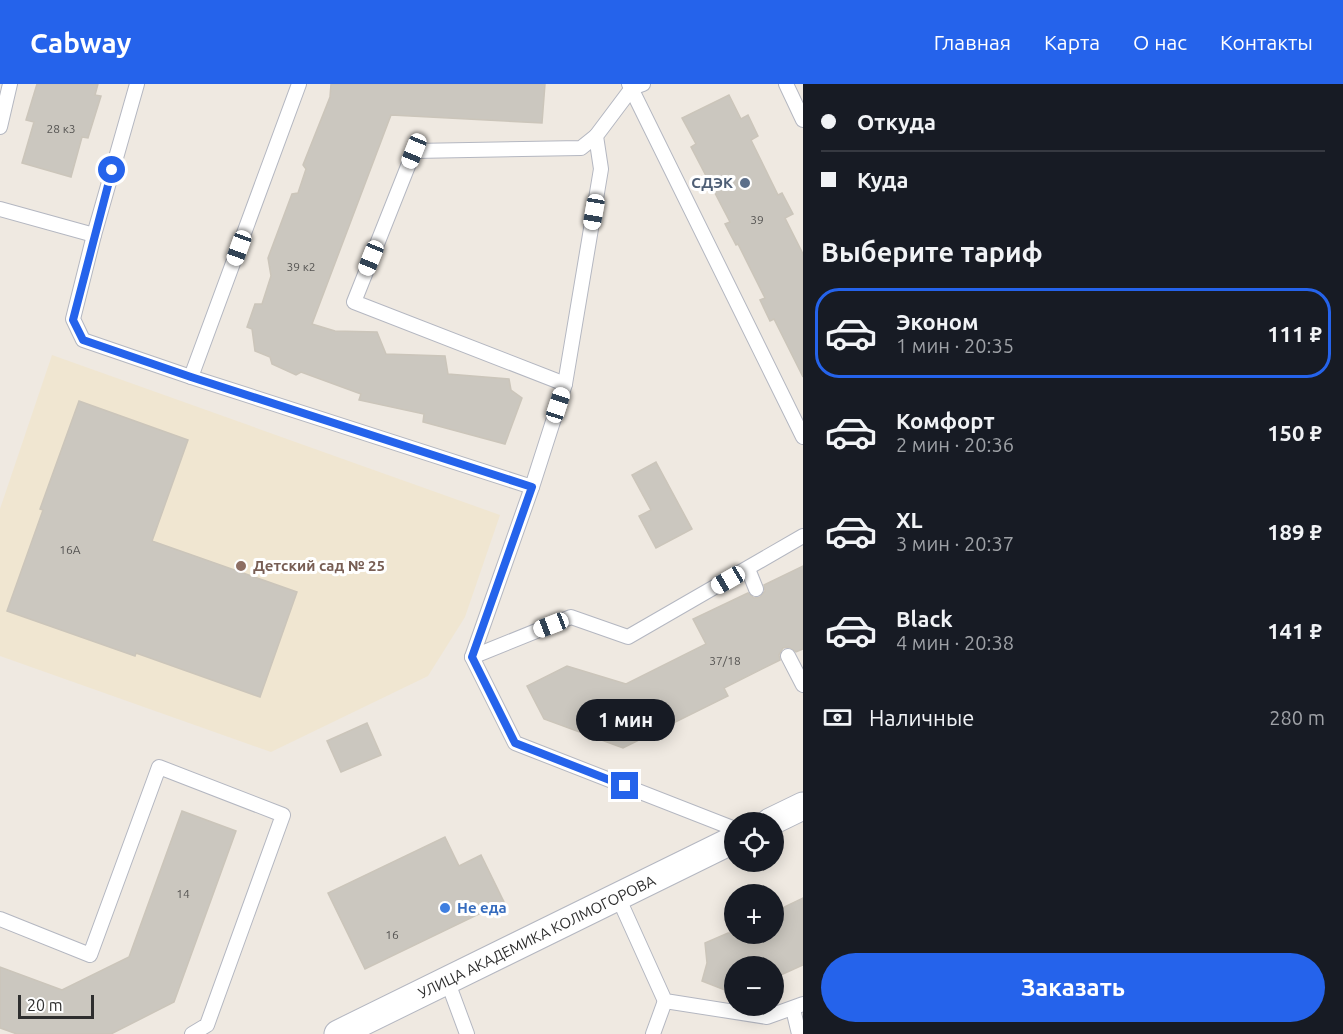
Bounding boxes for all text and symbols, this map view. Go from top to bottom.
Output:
text: Cabway [30,27,131,58]
text: Главная [934,30,1011,54]
text: Карта [1044,30,1100,54]
text: О нас [1133,30,1187,54]
text: Контакты [1220,30,1313,54]
text: Откуда [857,109,936,134]
house number: 28 к3 [46,122,76,135]
car [399,131,429,171]
route start [98,156,125,183]
text: Куда [857,167,908,192]
place label: СДЭК [691,174,733,191]
marker: СДЭК [738,176,752,190]
car [582,193,606,231]
house number: 39 [750,213,764,226]
car [224,228,254,268]
text: Выберите тариф [821,237,1043,267]
car [356,238,386,278]
house number: 39 к2 [286,260,316,273]
icon: car [824,306,878,360]
text: Эконом [896,309,978,334]
text: 111 ₽ [1267,321,1322,346]
text: 1 мин · 20:35 [896,334,1014,357]
car [544,385,572,425]
icon: car [824,405,878,459]
text: Комфорт [896,408,995,433]
text: 150 ₽ [1267,420,1322,445]
text: 2 мин · 20:36 [896,433,1014,456]
icon: car [824,504,878,558]
text: XL [896,507,923,532]
text: 189 ₽ [1267,519,1322,544]
text: 3 мин · 20:37 [896,532,1014,555]
house number: 16А [59,543,81,556]
place label: Детский сад № 25 [253,557,385,574]
marker: Детский сад № 25 [234,559,248,573]
car [708,563,748,597]
icon: car [824,603,878,657]
text: Black [896,606,953,631]
car [531,610,571,640]
text: 141 ₽ [1267,618,1322,643]
text: 4 мин · 20:38 [896,631,1014,654]
house number: 37/18 [709,654,741,667]
callout: 1 мин [576,699,674,741]
icon: cash [821,701,854,734]
text: Наличные [869,705,974,730]
text: 280 m [1269,706,1325,729]
text: 1 мин [598,708,653,731]
route end [611,772,638,799]
map controls [724,812,784,1016]
button: locate [724,812,784,872]
street label: УЛИЦА АКАДЕМИКА КОЛМОГОРОВА [415,871,658,1002]
button: + [724,884,784,944]
house number: 14 [176,887,190,900]
place label: Не еда [457,899,507,916]
marker: Не еда [438,901,452,915]
house number: 16 [385,928,399,941]
button: Заказать [821,953,1325,1022]
button: − [724,956,784,1016]
scale bar [18,992,94,1020]
text: 20 m [27,996,63,1014]

